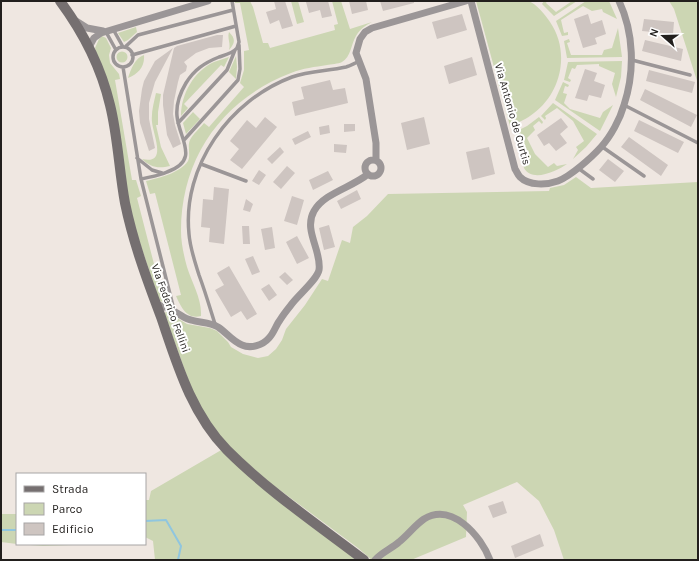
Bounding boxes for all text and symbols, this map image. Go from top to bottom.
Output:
north arrow [643,16,683,56]
text: N [647,27,662,39]
street label: Via Antonio de Curtis [492,62,533,167]
street label: Via Federico Fellini [148,262,193,354]
legend [16,473,146,545]
text: Strada [52,482,88,496]
text: Parco [52,502,82,516]
text: Edificio [52,522,93,536]

